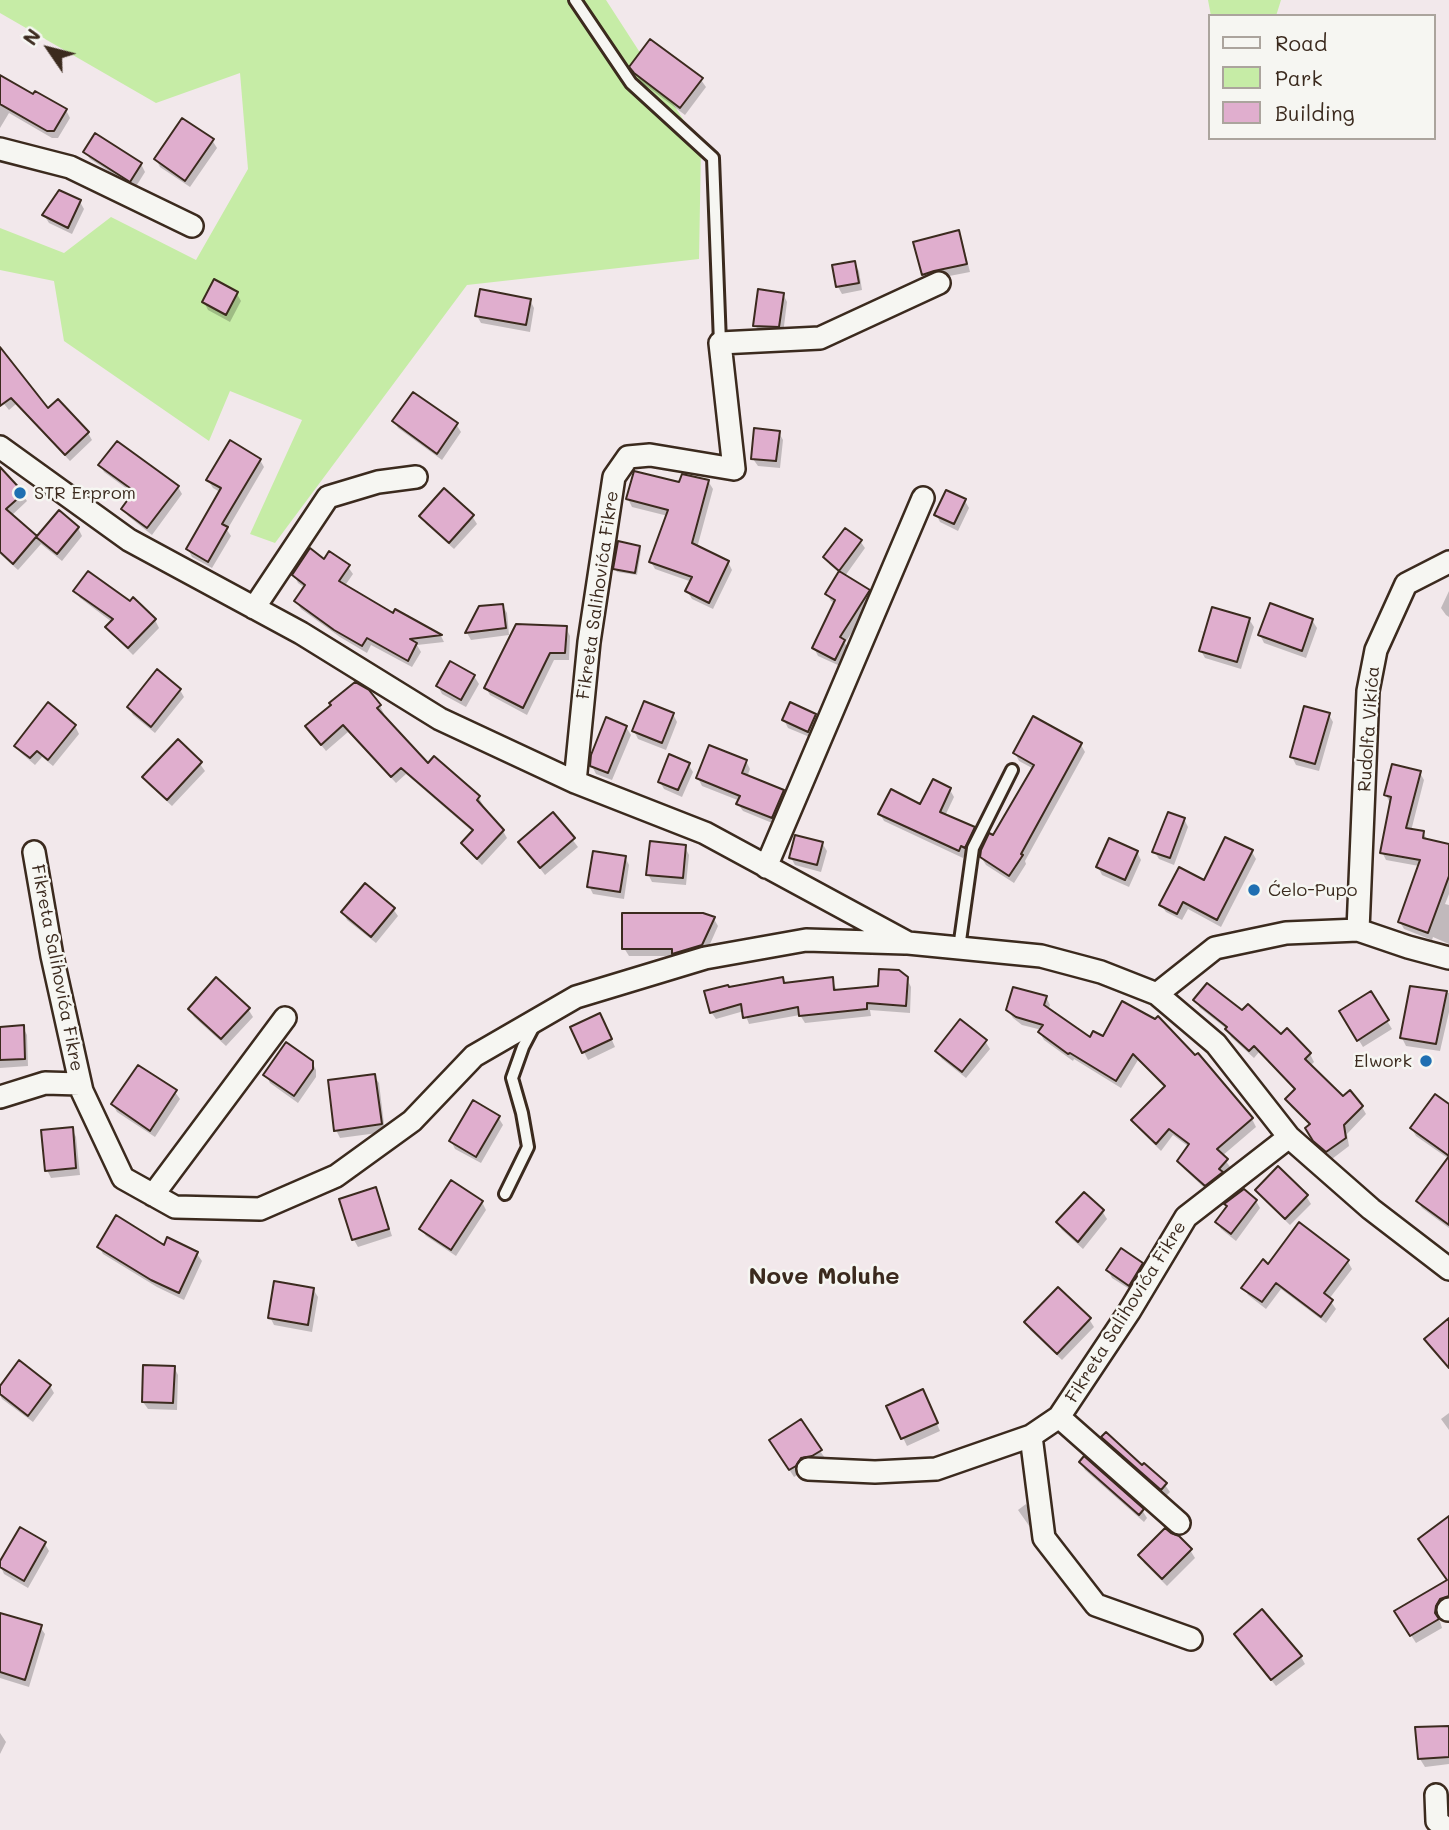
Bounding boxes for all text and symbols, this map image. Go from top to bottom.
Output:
north arrow [14,14,84,84]
legend [1208,14,1435,140]
text: N [17,24,46,50]
text: Road [1275,29,1327,56]
text: Park [1275,64,1323,91]
text: Building [1275,99,1355,126]
place label: STR Erprom [34,482,136,504]
marker: STR Erprom [12,485,28,501]
street label: Fikreta Salihovića Fikre [573,489,623,701]
street label: Rudolfa Vikića [1354,665,1384,793]
street label: Fikreta Salihovića Fikre [26,863,88,1073]
place label: Ćelo-Pupo [1268,879,1357,901]
marker: Ćelo-Pupo [1246,882,1262,898]
place label: Elwork [1354,1050,1412,1072]
marker: Elwork [1418,1053,1434,1069]
street label: Fikreta Salihovića Fikre [1061,1217,1191,1407]
district label: Nove Moluhe [748,1263,900,1291]

